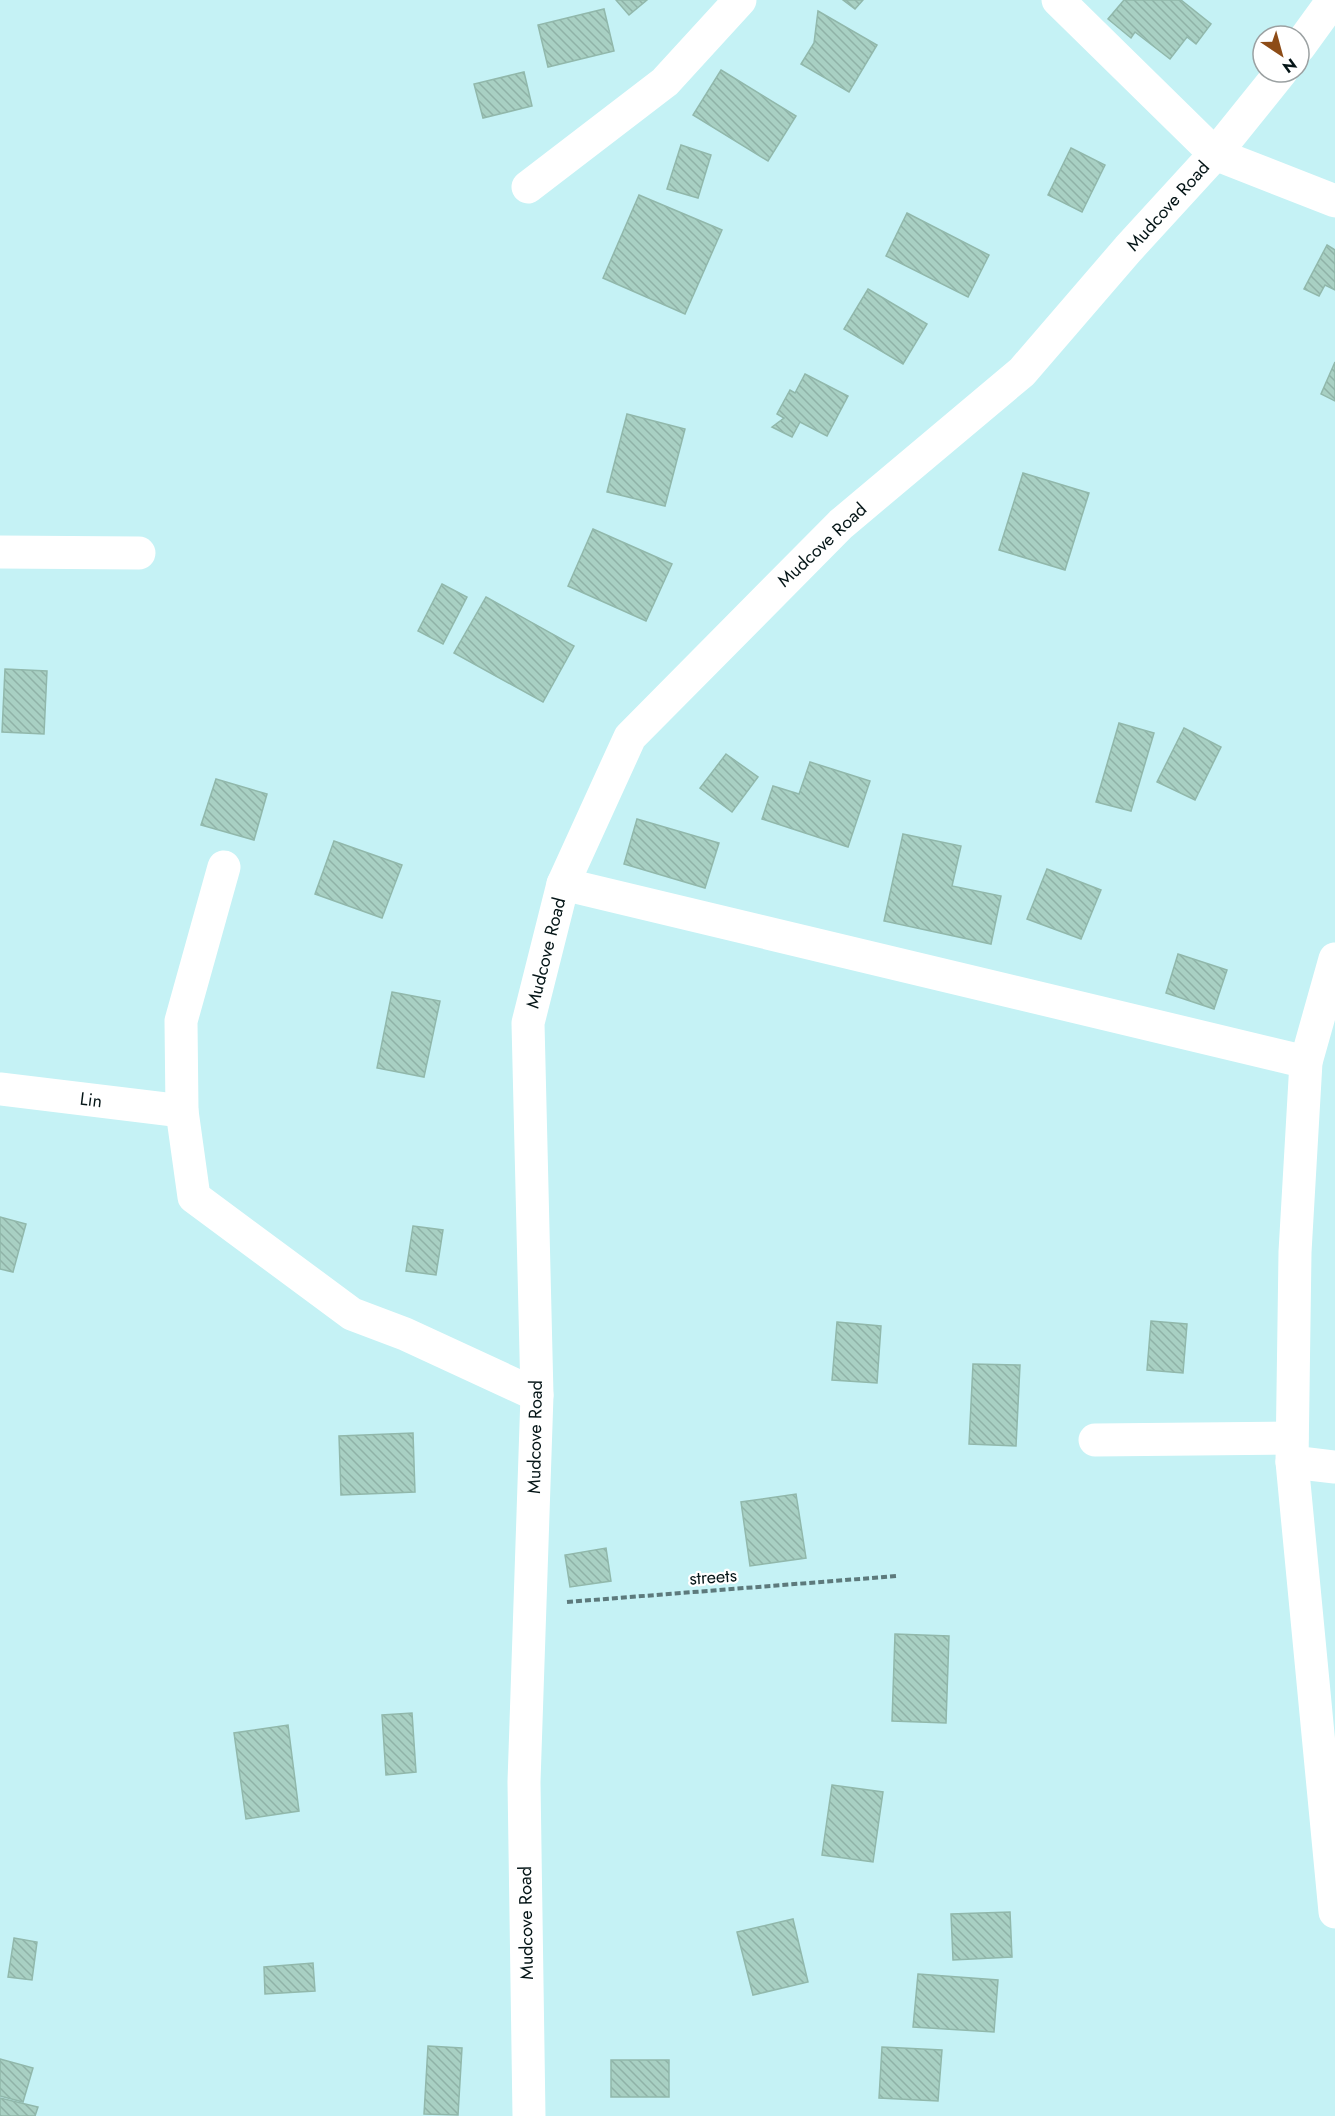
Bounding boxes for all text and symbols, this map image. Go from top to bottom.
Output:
north arrow [1251,24,1311,84]
text: N [1278,53,1301,79]
street label: Mudcove Road [1120,155,1216,257]
street label: Mudcove Road [772,497,872,593]
street label: Mudcove Road [520,895,572,1011]
street label: Lin [78,1086,104,1114]
street label: Mudcove Road [521,1380,549,1494]
street label: streets [688,1562,738,1592]
street label: Mudcove Road [512,1866,540,1980]

